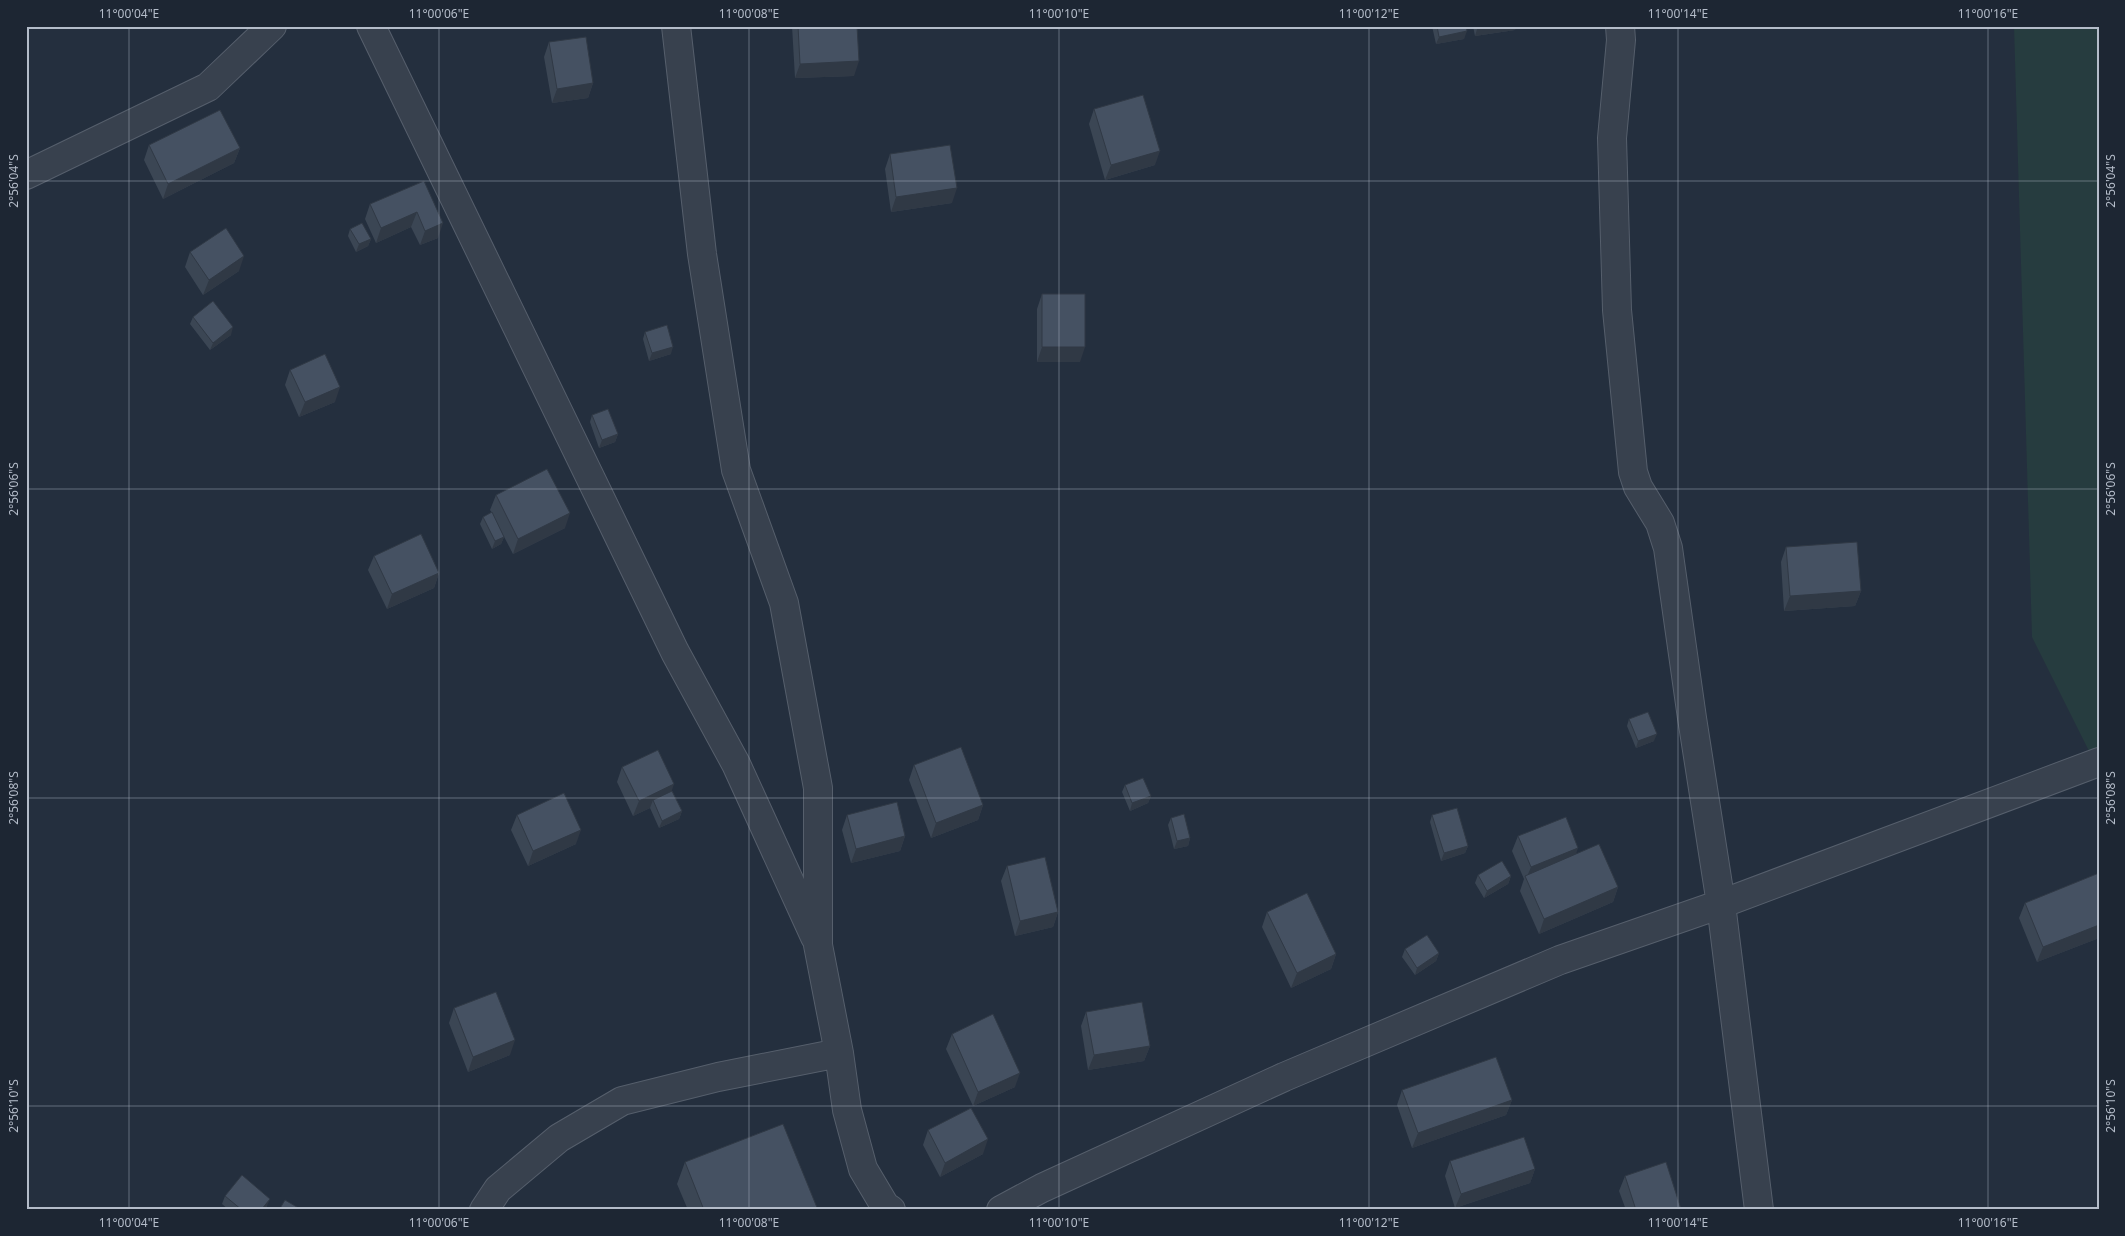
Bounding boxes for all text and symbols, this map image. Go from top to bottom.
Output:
text: 11°00'04"E [99,5,159,22]
text: 11°00'06"E [409,5,469,22]
text: 11°00'08"E [719,5,779,22]
text: 11°00'10"E [1029,5,1089,22]
text: 11°00'12"E [1339,5,1399,22]
text: 11°00'14"E [1648,5,1708,22]
text: 11°00'16"E [1958,5,2018,22]
text: 2°56'04"S [5,154,22,208]
text: 2°56'04"S [2102,154,2119,208]
text: 2°56'06"S [5,462,22,516]
text: 2°56'06"S [2102,462,2119,516]
text: 2°56'08"S [5,771,22,825]
text: 2°56'08"S [2102,771,2119,825]
text: 2°56'10"S [5,1079,22,1133]
text: 2°56'10"S [2102,1079,2119,1133]
text: 11°00'04"E [99,1214,159,1231]
text: 11°00'06"E [409,1214,469,1231]
text: 11°00'08"E [719,1214,779,1231]
text: 11°00'10"E [1029,1214,1089,1231]
text: 11°00'12"E [1339,1214,1399,1231]
text: 11°00'14"E [1648,1214,1708,1231]
text: 11°00'16"E [1958,1214,2018,1231]

